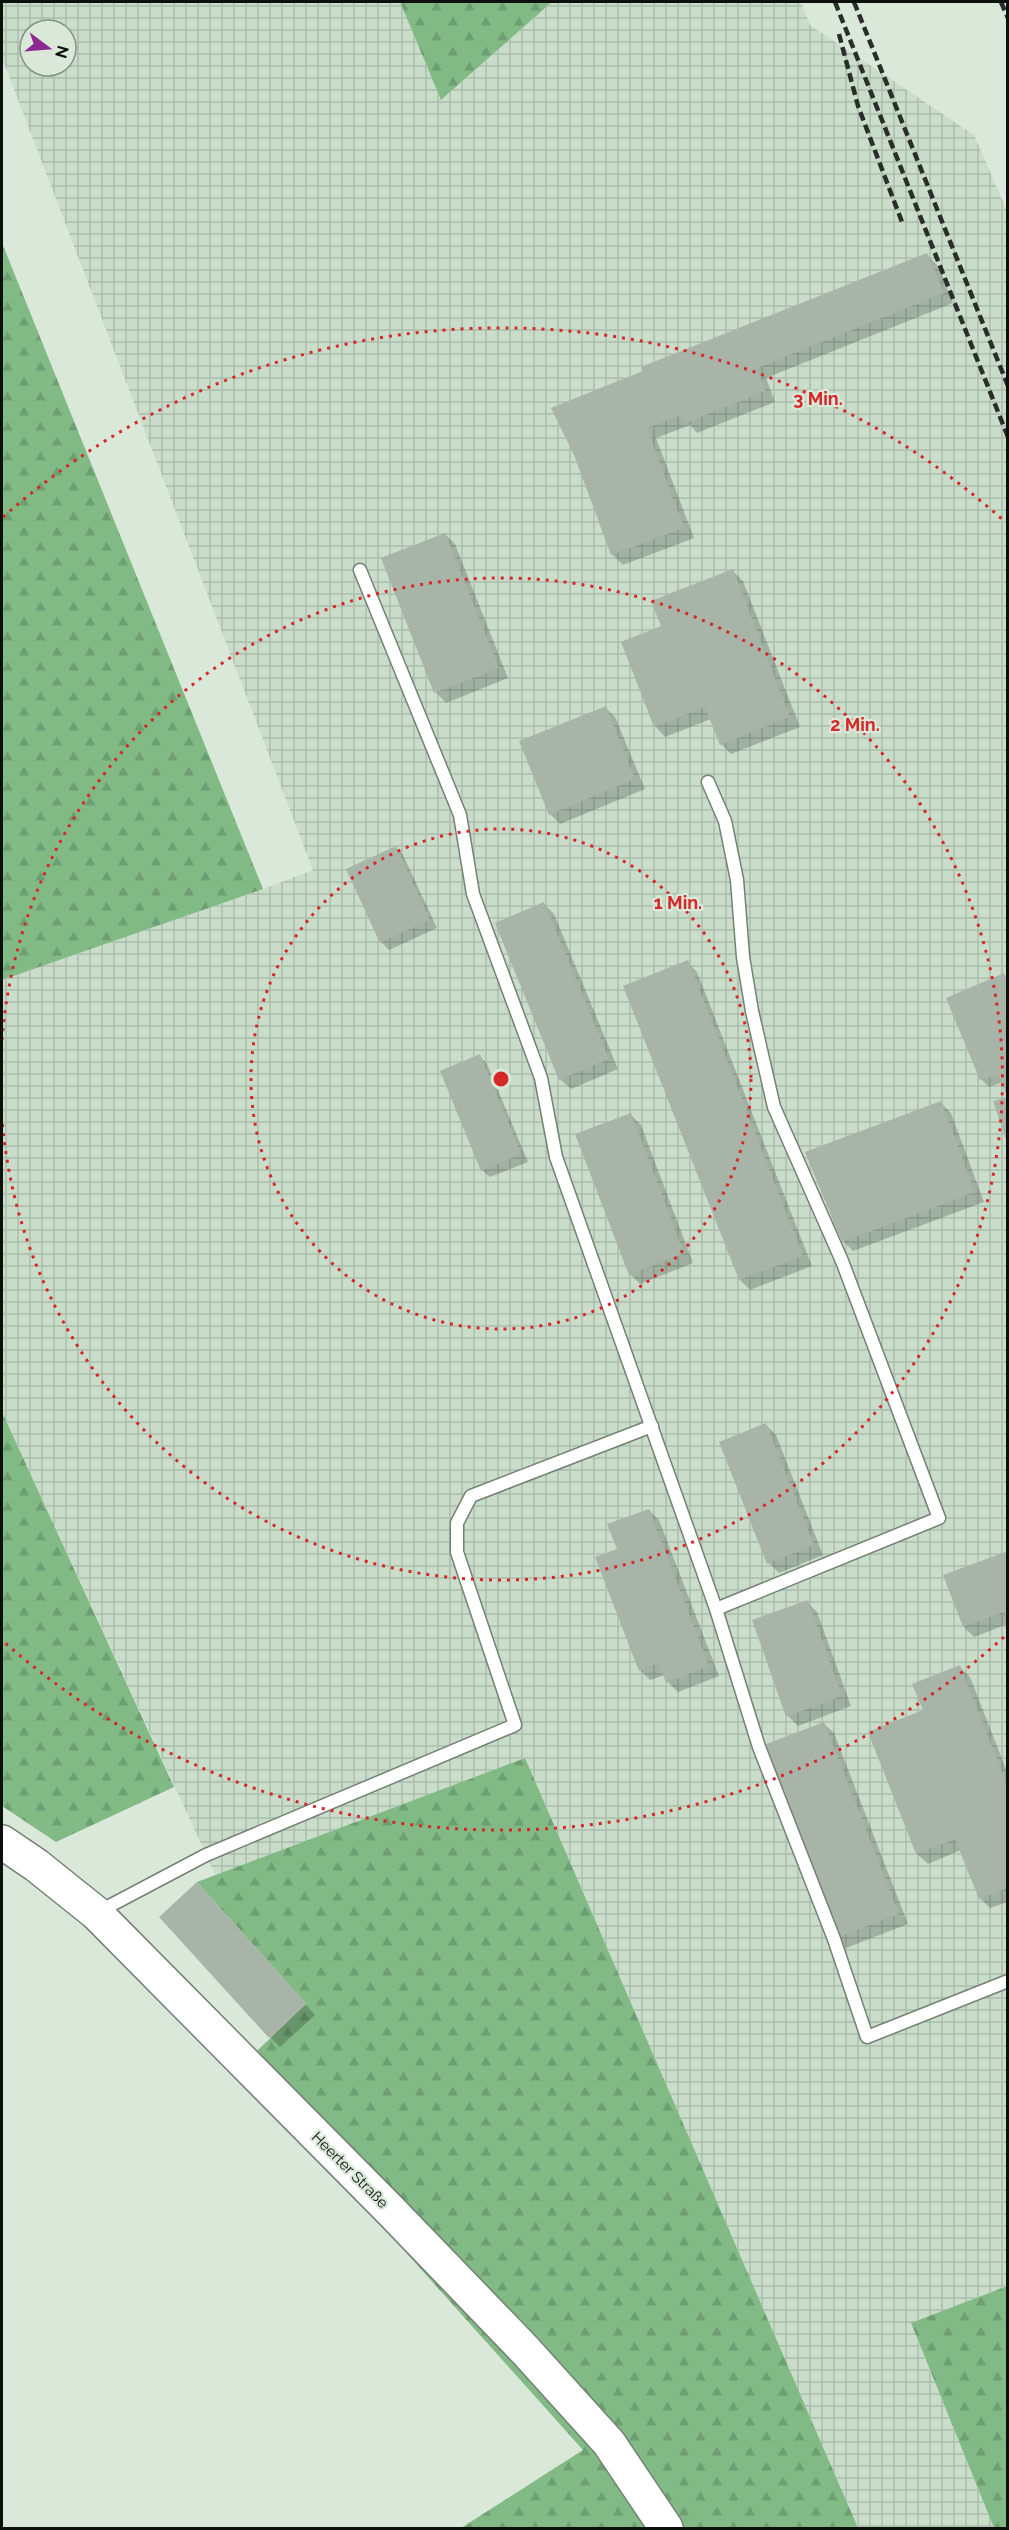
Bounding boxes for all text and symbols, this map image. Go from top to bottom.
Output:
north arrow [18,18,78,78]
text: N [51,44,73,60]
text: 3 Min. [793,388,843,409]
text: 2 Min. [830,714,880,735]
text: 1 Min. [654,892,702,913]
centre of rings [491,1069,511,1089]
street label: Heerter Straße [308,2128,392,2212]

